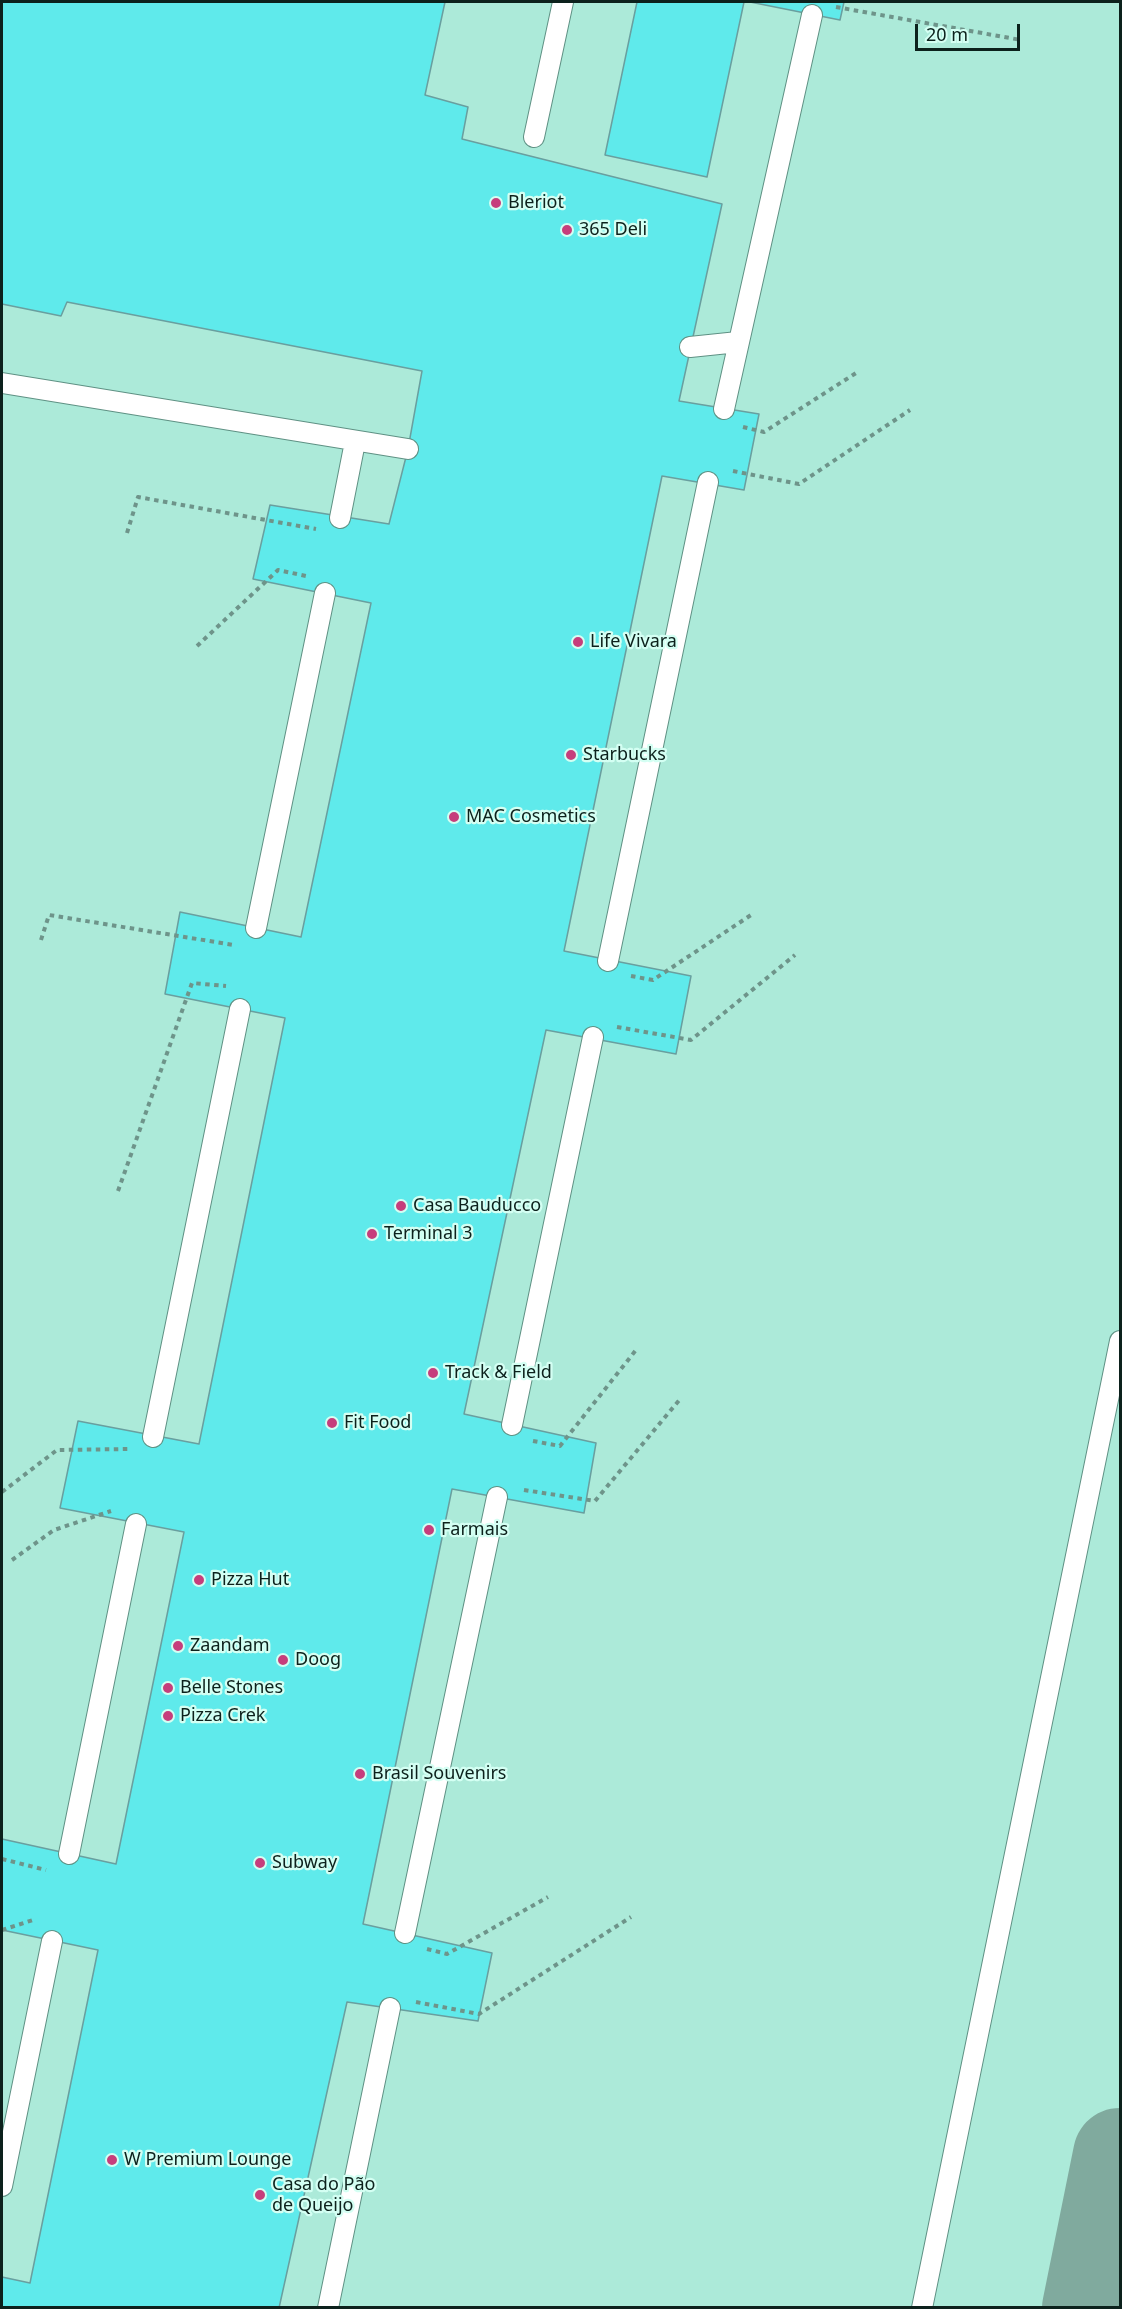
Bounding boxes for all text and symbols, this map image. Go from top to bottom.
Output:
scale bar [918,12,1023,50]
text: 20 m [926,22,968,46]
place label: Bleriot [508,192,564,214]
marker: Bleriot [489,196,503,210]
place label: 365 Deli [579,219,647,241]
marker: 365 Deli [560,223,574,237]
place label: Life Vivara [590,631,677,653]
marker: Life Vivara [571,635,585,649]
place label: Starbucks [583,744,666,766]
marker: Starbucks [564,748,578,762]
place label: MAC Cosmetics [466,806,596,828]
marker: MAC Cosmetics [447,810,461,824]
place label: Casa Bauducco [413,1195,541,1217]
marker: Casa Bauducco [394,1199,408,1213]
place label: Terminal 3 [384,1223,473,1245]
marker: Terminal 3 [365,1227,379,1241]
place label: Track & Field [445,1362,552,1384]
marker: Track & Field [426,1366,440,1380]
place label: Fit Food [344,1412,411,1434]
marker: Fit Food [325,1416,339,1430]
place label: Farmais [441,1519,508,1541]
marker: Farmais [422,1523,436,1537]
place label: Pizza Hut [211,1569,289,1591]
marker: Pizza Hut [192,1573,206,1587]
place label: Zaandam [190,1635,270,1657]
marker: Zaandam [171,1639,185,1653]
place label: Doog [295,1649,341,1671]
marker: Doog [276,1653,290,1667]
place label: Belle Stones [180,1677,283,1699]
marker: Belle Stones [161,1681,175,1695]
place label: Pizza Crek [180,1705,265,1727]
marker: Pizza Crek [161,1709,175,1723]
place label: Brasil Souvenirs [372,1763,506,1785]
marker: Brasil Souvenirs [353,1767,367,1781]
place label: Subway [272,1852,337,1874]
marker: Subway [253,1856,267,1870]
place label: W Premium Lounge [124,2149,291,2171]
marker: W Premium Lounge [105,2153,119,2167]
place label: Casa do Pão de Queijo [272,2174,375,2216]
marker: Casa do Pão de Queijo [253,2188,267,2202]

